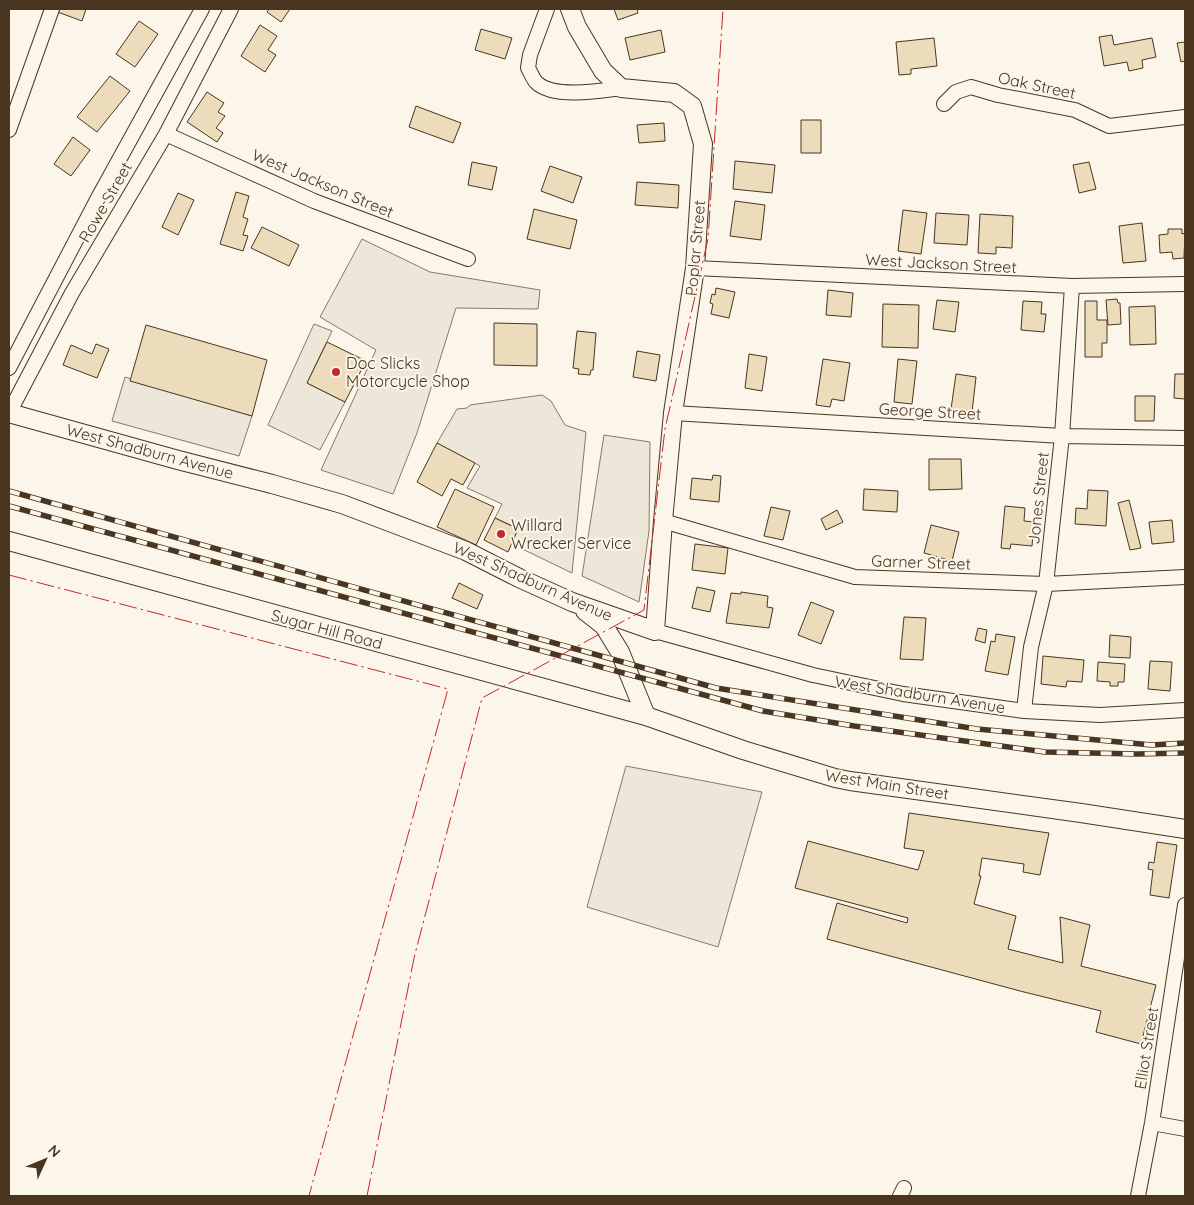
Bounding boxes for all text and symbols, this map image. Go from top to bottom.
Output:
street label: Oak Street [996,67,1078,103]
street label: West Jackson Street [249,144,397,222]
street label: Rowe Street [74,158,136,246]
street label: Poplar Street [681,199,709,297]
street label: West Jackson Street [865,249,1017,277]
place label: Doc Slicks Motorcycle Shop [346,353,470,391]
marker: Doc Slicks Motorcycle Shop [330,366,342,378]
street label: George Street [878,398,982,424]
street label: West Shadburn Avenue [64,419,236,483]
street label: Jones Street [1023,451,1053,545]
place label: Willard Wrecker Service [511,515,632,553]
marker: Willard Wrecker Service [495,528,507,540]
street label: West Shadburn Avenue [450,537,616,625]
street label: Garner Street [871,550,971,574]
street label: Sugar Hill Road [269,605,385,653]
street label: West Shadburn Avenue [833,671,1007,717]
street label: West Main Street [824,764,950,804]
street label: Elliot Street [1130,1005,1162,1091]
north arrow [20,1135,70,1185]
text: N [44,1141,64,1161]

